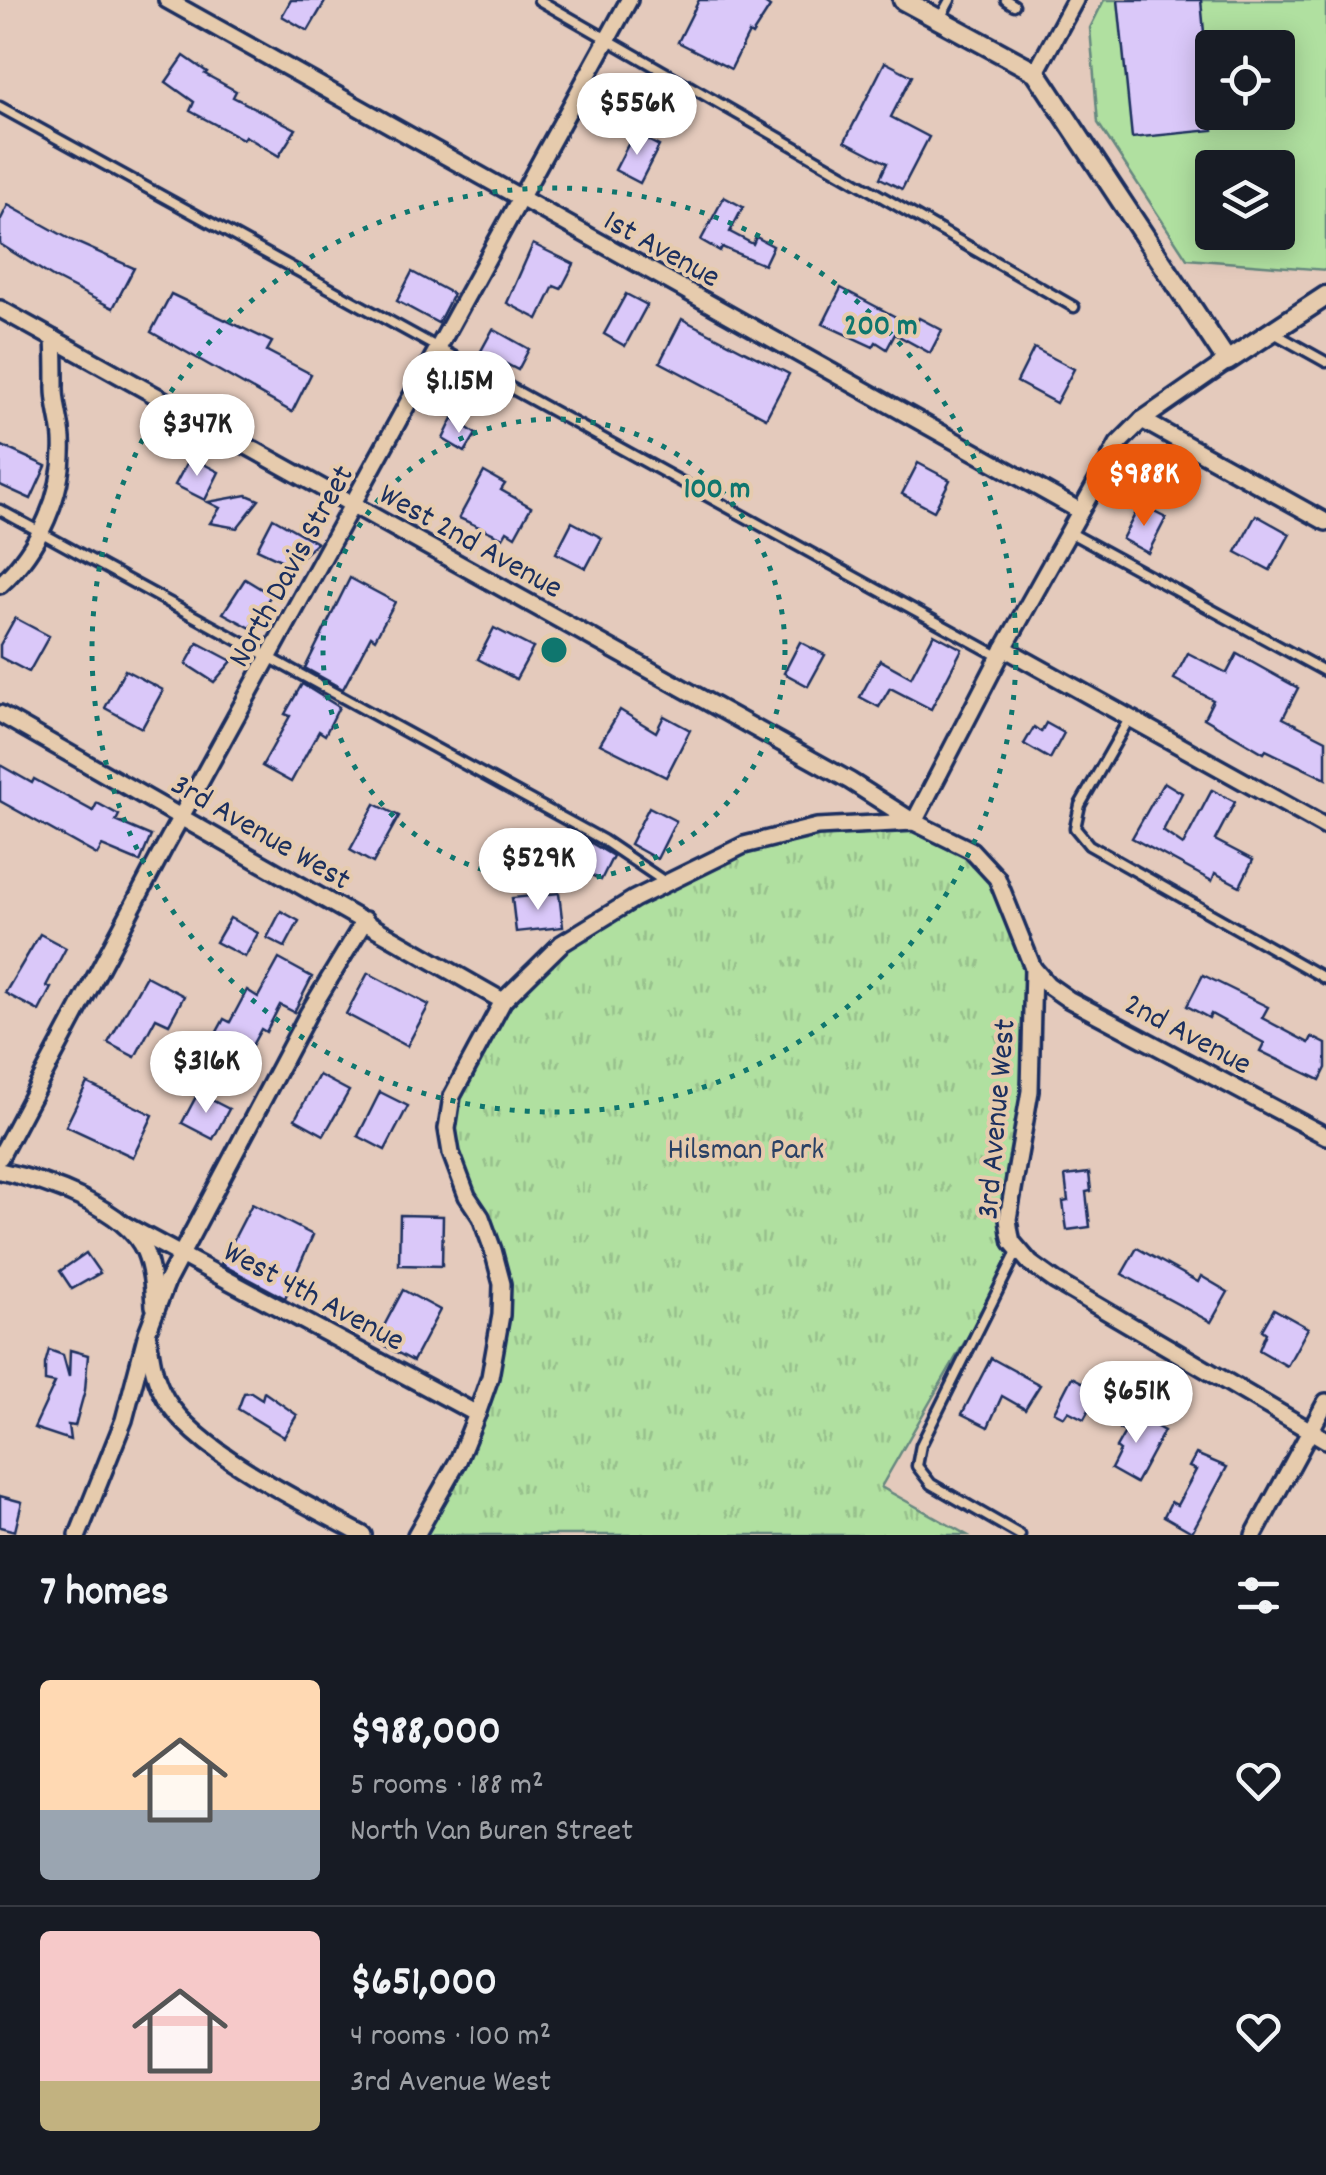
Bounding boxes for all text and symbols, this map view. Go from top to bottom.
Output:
map controls [1195,30,1295,250]
button: locate [1195,30,1295,130]
pin: $556K [567,73,707,158]
text: $556K [599,82,675,128]
button: layers [1195,150,1295,250]
street label: 1st Avenue [594,200,727,302]
text: 200 m [844,307,918,350]
pin: $1.15M [378,351,540,436]
text: $1.15M [424,360,494,406]
pin: $347K [127,394,267,479]
text: $347K [162,403,232,449]
pin: $988K [1074,444,1214,529]
text: $988K [1108,453,1180,499]
street label: North Davis Street [219,458,368,677]
text: 100 m [684,470,750,513]
street label: West 2nd Avenue [369,474,570,613]
centre of rings [536,632,572,668]
street label: 3rd Avenue West [161,764,358,905]
pin: $529K [468,828,608,913]
text: $529K [501,837,575,883]
street label: 2nd Avenue [1115,984,1259,1089]
street label: 3rd Avenue West [967,1017,1031,1222]
pin: $316K [136,1031,276,1116]
text: $316K [172,1040,240,1086]
park label: Hilsman Park [668,1129,824,1175]
street label: West 4th Avenue [214,1231,412,1366]
pin: $651K [1066,1361,1206,1446]
text: $651K [1102,1370,1170,1416]
text: 7 homes [40,1565,169,1625]
icon: filters [1231,1568,1286,1623]
text: $988,000 [350,1704,501,1764]
icon: home [120,1720,240,1840]
icon: heart [1231,1753,1286,1808]
text: 5 rooms · 188 m² [350,1764,544,1810]
text: North Van Buren Street [350,1810,633,1856]
text: $651,000 [350,1955,497,2015]
icon: home [120,1971,240,2091]
icon: heart [1231,2004,1286,2059]
text: 4 rooms · 100 m² [350,2015,551,2061]
text: 3rd Avenue West [350,2061,551,2107]

